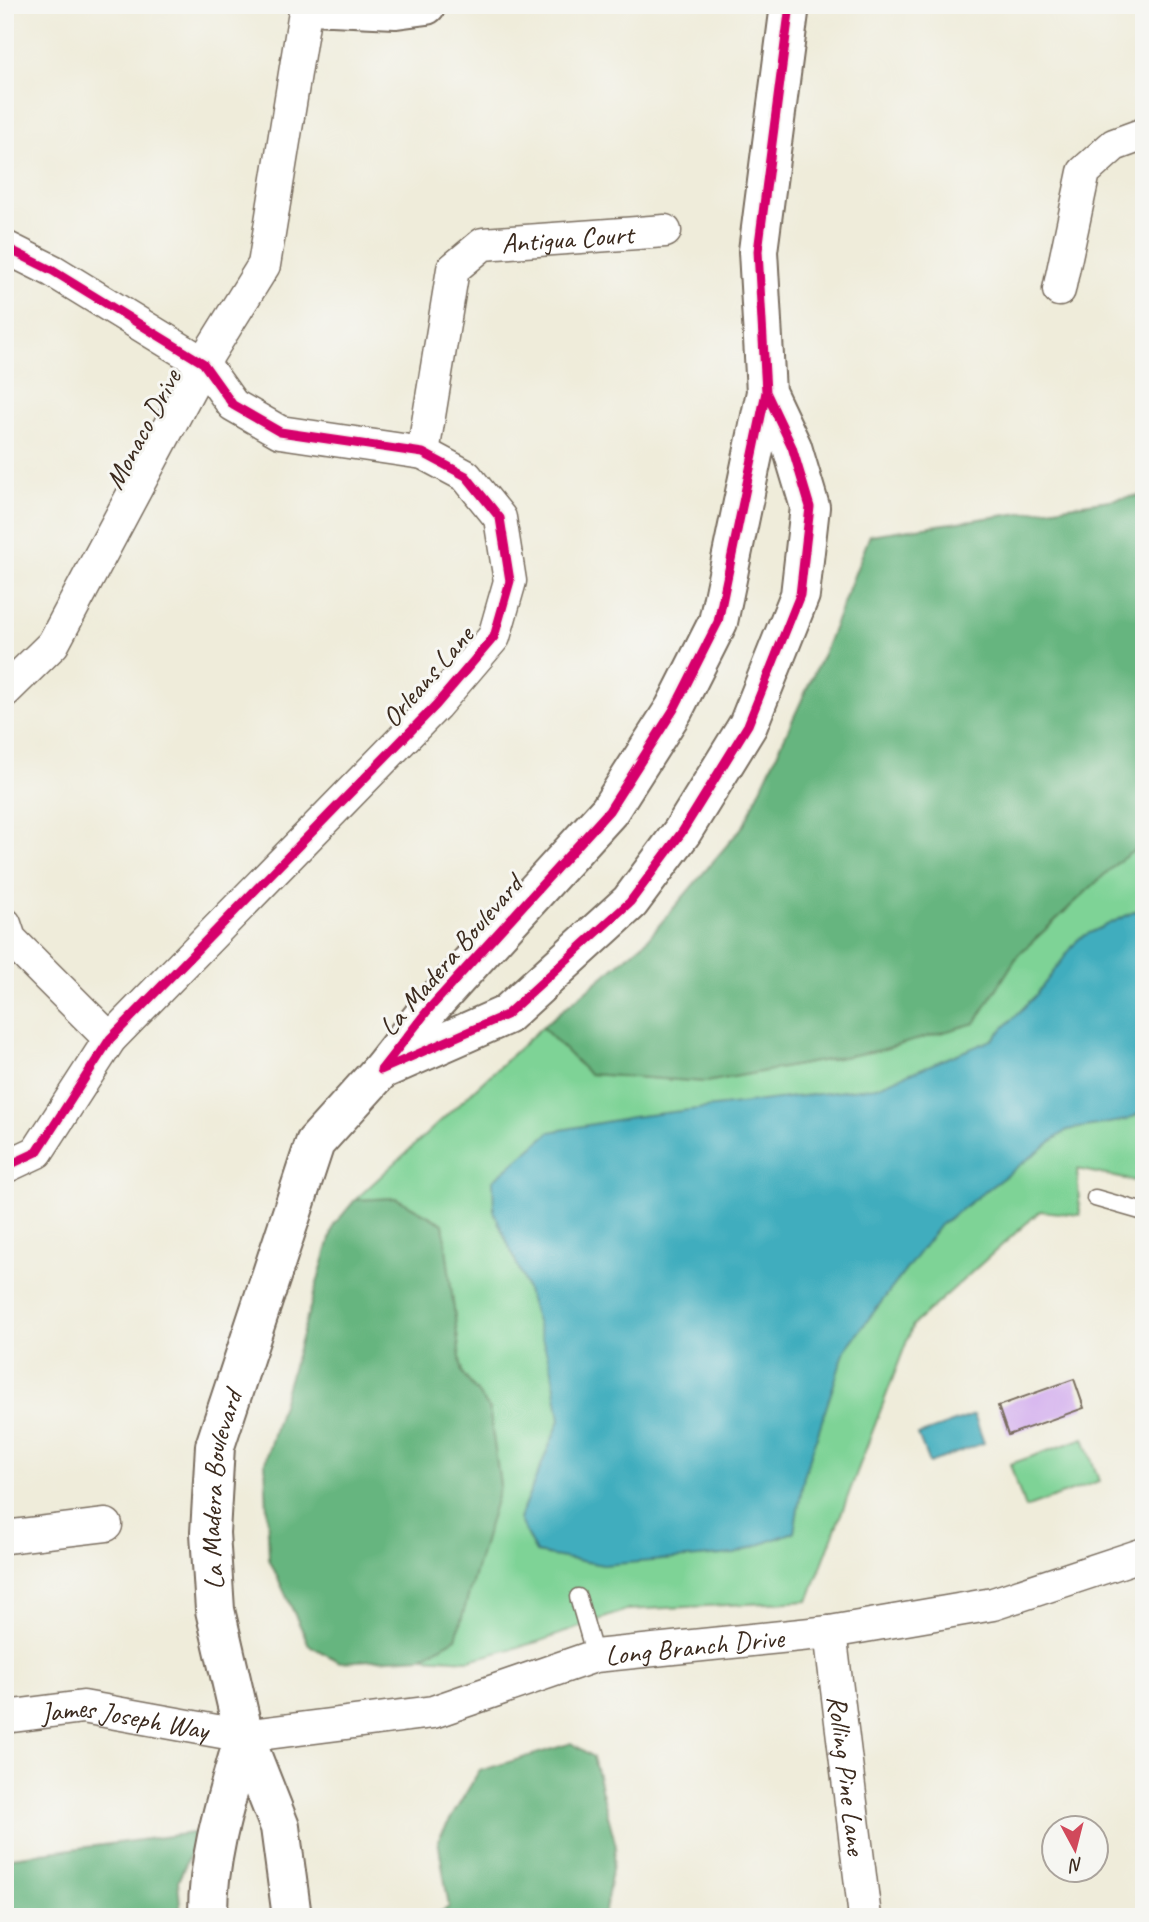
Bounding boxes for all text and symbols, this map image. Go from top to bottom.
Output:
street label: Antigua Court [500,216,637,261]
street label: Monaco Drive [96,362,189,495]
street label: Orleans Lane [374,617,482,734]
street label: La Madera Boulevard [371,865,532,1043]
street label: La Madera Boulevard [193,1382,251,1591]
street label: Long Branch Drive [604,1620,787,1673]
street label: James Joseph Way [37,1690,214,1748]
street label: Rolling Pine Lane [820,1693,874,1859]
north arrow [1040,1814,1110,1884]
text: N [1066,1852,1084,1878]

